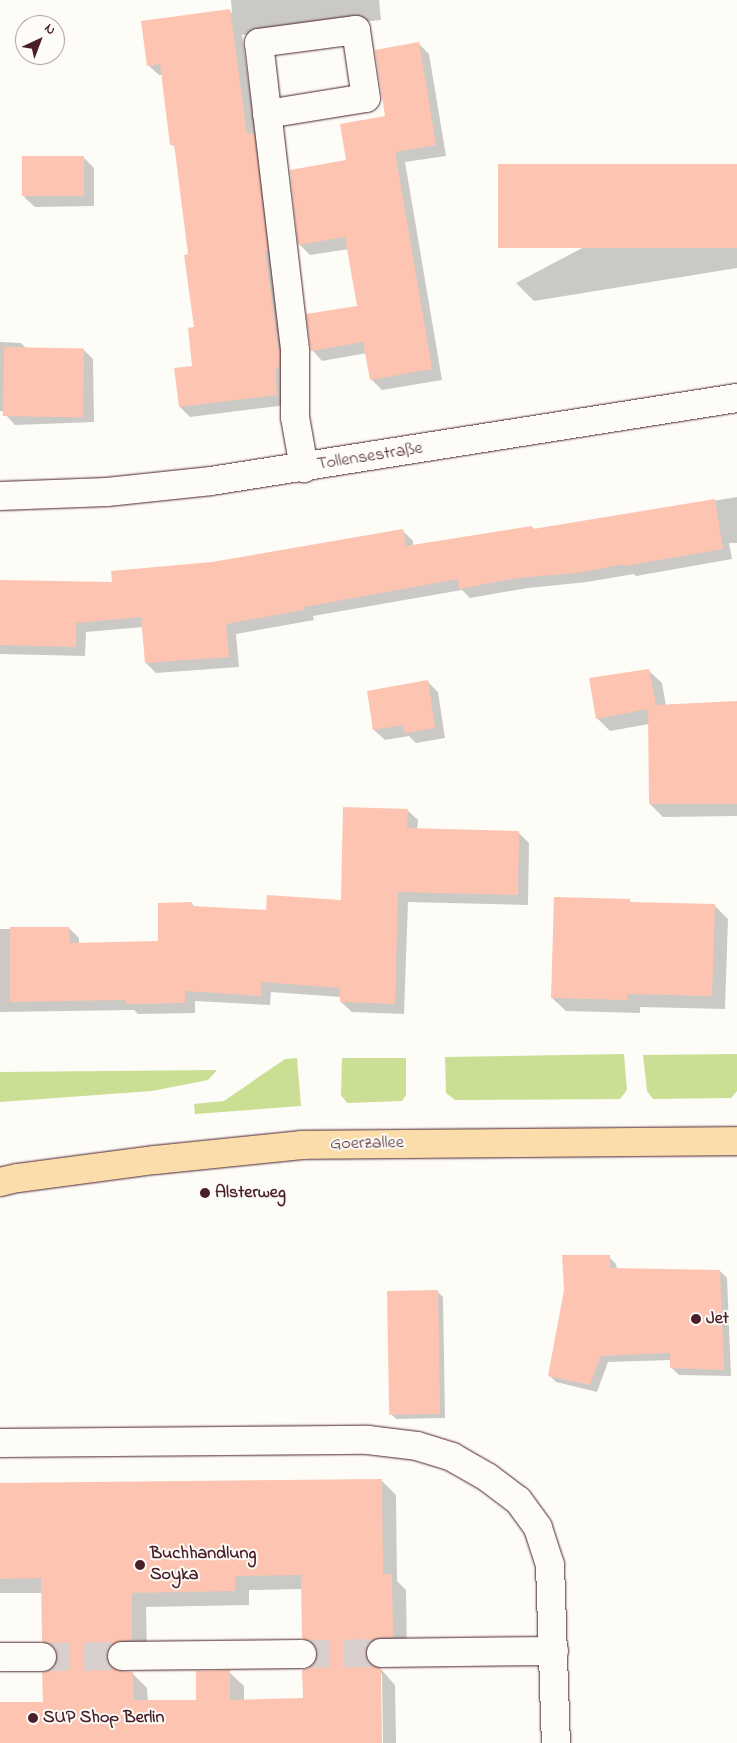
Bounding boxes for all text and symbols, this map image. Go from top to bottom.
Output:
north arrow [15,15,65,65]
text: N [39,18,61,40]
street label: Tollensestraße [316,438,424,476]
street label: Goerzallee [330,1133,404,1155]
place label: Alsterweg [215,1182,286,1204]
marker: Alsterweg [199,1187,211,1199]
place label: Jet [706,1308,729,1330]
marker: Jet [690,1313,702,1325]
place label: Buchhandlung Soyka [150,1544,256,1586]
marker: Buchhandlung Soyka [134,1559,146,1571]
place label: SUP Shop Berlin [43,1707,164,1729]
marker: SUP Shop Berlin [27,1712,39,1724]

